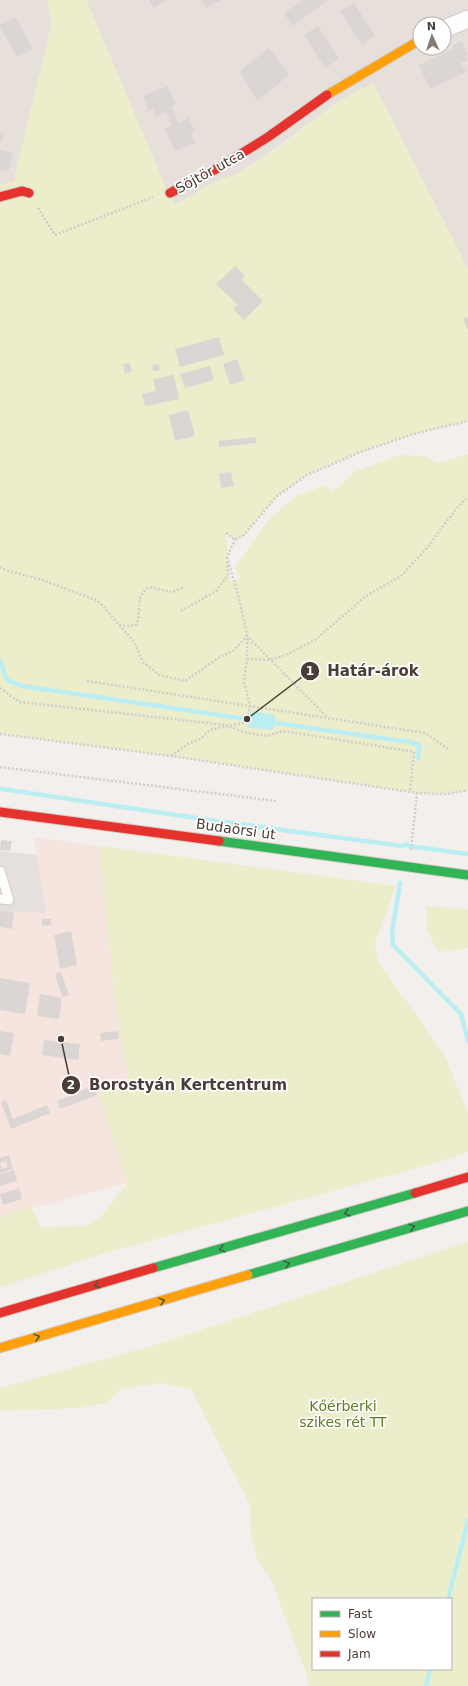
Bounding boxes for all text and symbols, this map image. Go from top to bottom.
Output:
north arrow [412,16,452,56]
text: N [427,20,436,33]
street label: Söjtör utca [173,146,247,196]
callout: Határ-árok [300,657,427,684]
text: Határ-árok [327,662,420,680]
text: 1 [306,664,314,678]
street label: Budaörsi út [195,815,277,843]
callout: Borostyán Kertcentrum [61,1071,295,1098]
text: Borostyán Kertcentrum [89,1076,287,1094]
text: 2 [67,1078,75,1092]
one-way arrow [344,1208,351,1217]
one-way arrow [408,1223,415,1232]
one-way arrow [219,1244,226,1253]
one-way arrow [283,1260,290,1269]
one-way arrow [94,1280,101,1289]
one-way arrow [158,1297,165,1306]
one-way arrow [34,1333,41,1342]
park label: Kőérberki szikes rét TT [299,1398,387,1430]
legend [312,1598,452,1670]
text: Fast [348,1607,372,1621]
text: Slow [348,1627,376,1641]
text: Jam [347,1647,371,1661]

